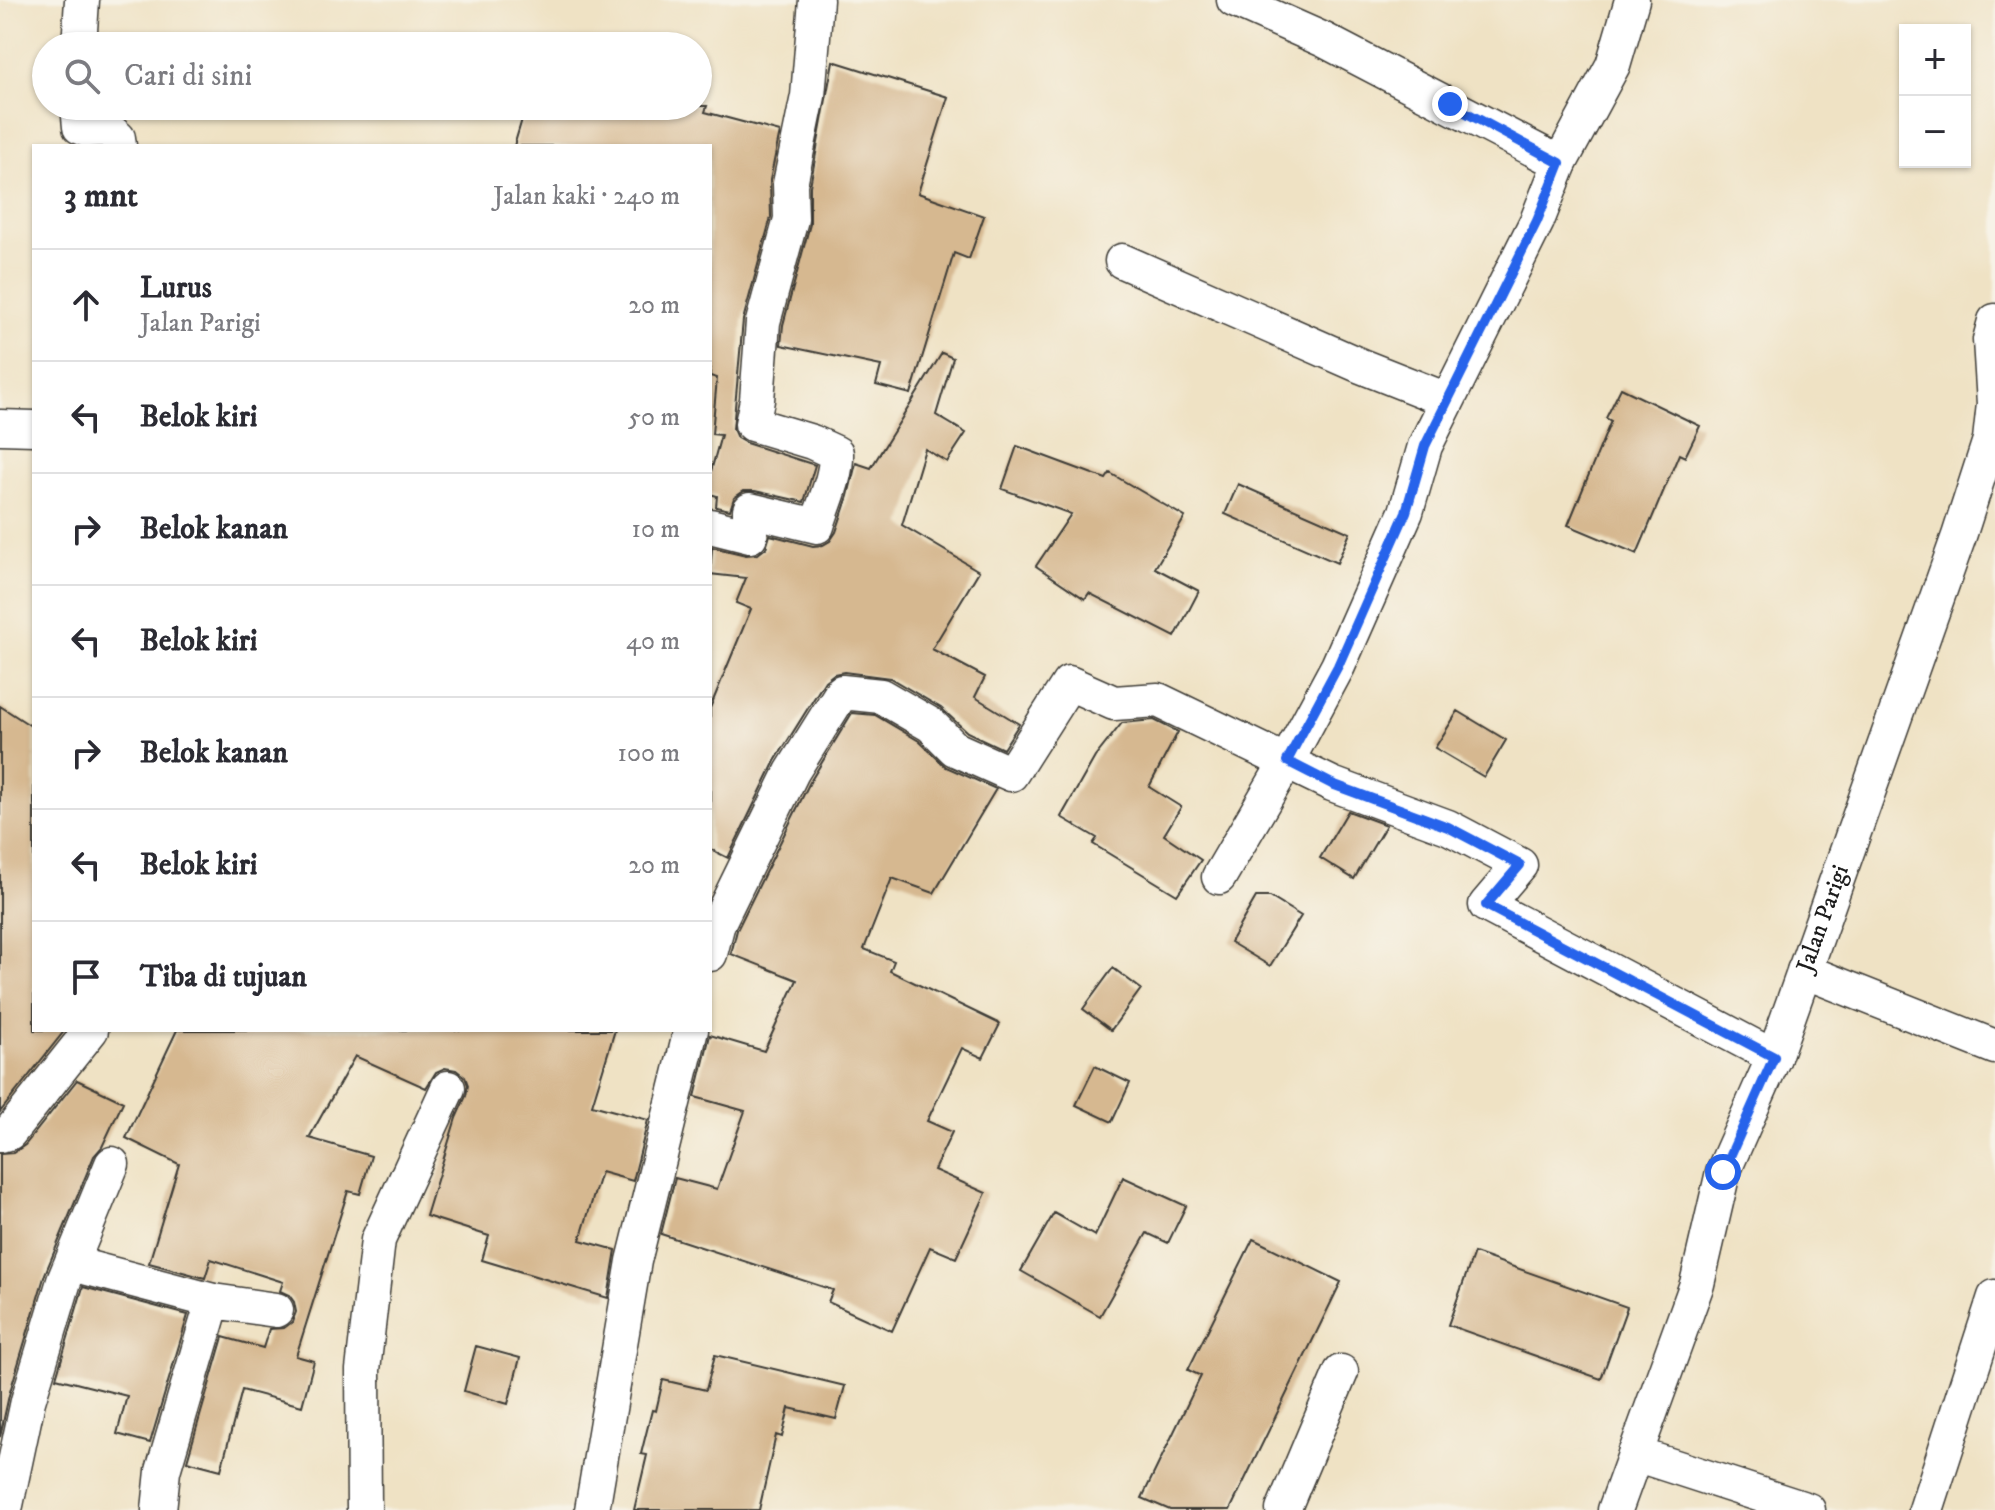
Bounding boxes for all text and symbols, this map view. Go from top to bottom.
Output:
map controls [1899,24,1971,168]
button: + [1899,24,1971,96]
search box [32,32,712,120]
icon: search [60,54,104,98]
text: Cari di sini [124,58,252,95]
route end [1432,86,1468,122]
button: − [1899,96,1971,168]
text: 3 mnt [64,175,138,217]
text: Jalan kaki · 240 m [493,180,680,213]
text: Lurus [140,270,212,307]
icon: ahead [64,283,108,327]
text: 20 m [628,289,680,322]
text: Jalan Parigi [140,307,261,340]
icon: left [64,395,108,439]
text: Belok kiri [140,399,258,436]
text: 50 m [628,401,680,434]
icon: right [64,507,108,551]
text: Belok kanan [140,511,288,548]
text: 10 m [631,513,680,546]
icon: left [64,619,108,663]
text: Belok kiri [140,623,258,660]
text: 40 m [626,625,680,658]
icon: right [64,731,108,775]
text: Belok kanan [140,735,288,772]
text: 100 m [617,737,680,770]
icon: left [64,843,108,887]
text: Belok kiri [140,847,258,884]
text: 20 m [628,849,680,882]
street label: Jalan Parigi [1790,861,1856,978]
icon: arrive [64,955,108,999]
text: Tiba di tujuan [140,959,307,996]
route start [1705,1154,1741,1190]

